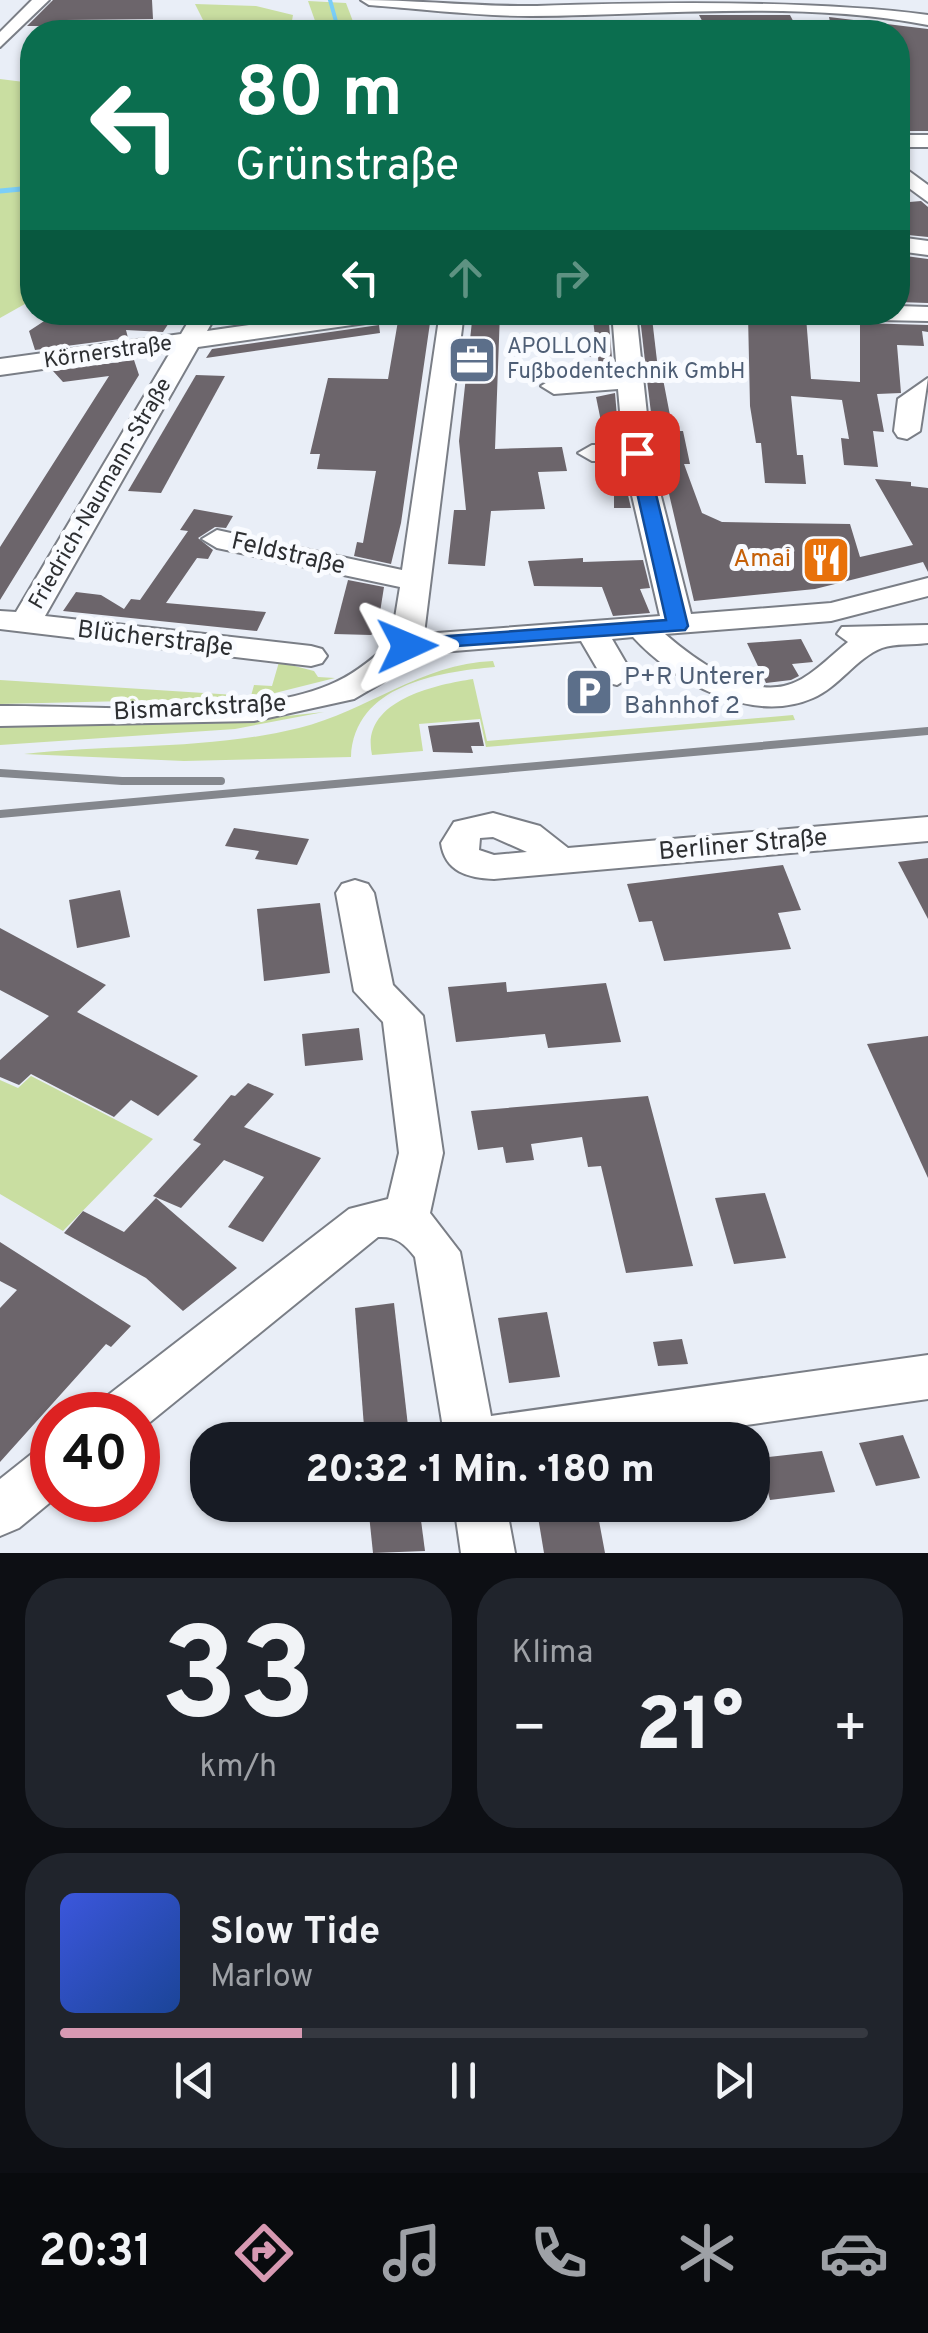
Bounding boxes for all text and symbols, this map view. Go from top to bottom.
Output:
text: 80 m [235,52,403,141]
icon: left [70,60,200,190]
text: Grünstraße [235,139,459,196]
icon: left [333,250,388,305]
icon: ahead [438,250,493,305]
icon: right [543,250,598,305]
street label: Körnerstraße [42,331,174,375]
office icon: APOLLON Fußbodentechnik GmbH [446,334,498,386]
place label: APOLLON Fußbodentechnik GmbH [507,334,746,386]
street label: Friedrich-Naumann-Straße [24,374,178,614]
pin [595,411,680,496]
icon: arrive [610,426,665,481]
street label: Feldstraße [228,526,348,584]
restaurant icon: Amai [800,534,852,586]
place label: Amai [733,544,791,576]
position arrow [355,594,459,698]
street label: Blücherstraße [75,615,235,665]
place label: P+R Unterer Bahnhof 2 [624,662,765,723]
parking icon: P+R Unterer Bahnhof 2 [563,666,615,718]
street label: Bismarckstraße [113,688,287,730]
street label: Berliner Straße [657,823,829,869]
speed limit sign: 40 [30,1392,160,1522]
text: 20:32 · 1 Min. · 180 m [305,1447,655,1496]
text: 33 [160,1600,316,1765]
text: Klima [512,1634,593,1674]
text: 21° [636,1682,744,1777]
text: − [512,1696,547,1766]
text: + [833,1696,868,1766]
text: km/h [199,1748,277,1788]
text: Slow Tide [210,1909,380,1958]
text: Marlow [210,1958,313,1998]
icon: previous [167,2053,222,2108]
icon: pause [436,2053,491,2108]
icon: next [706,2053,761,2108]
icon: directions [229,2218,299,2288]
icon: music [377,2218,447,2288]
icon: phone [524,2218,594,2288]
icon: climate [672,2218,742,2288]
icon: car [819,2218,889,2288]
text: 20:31 [39,2225,152,2282]

